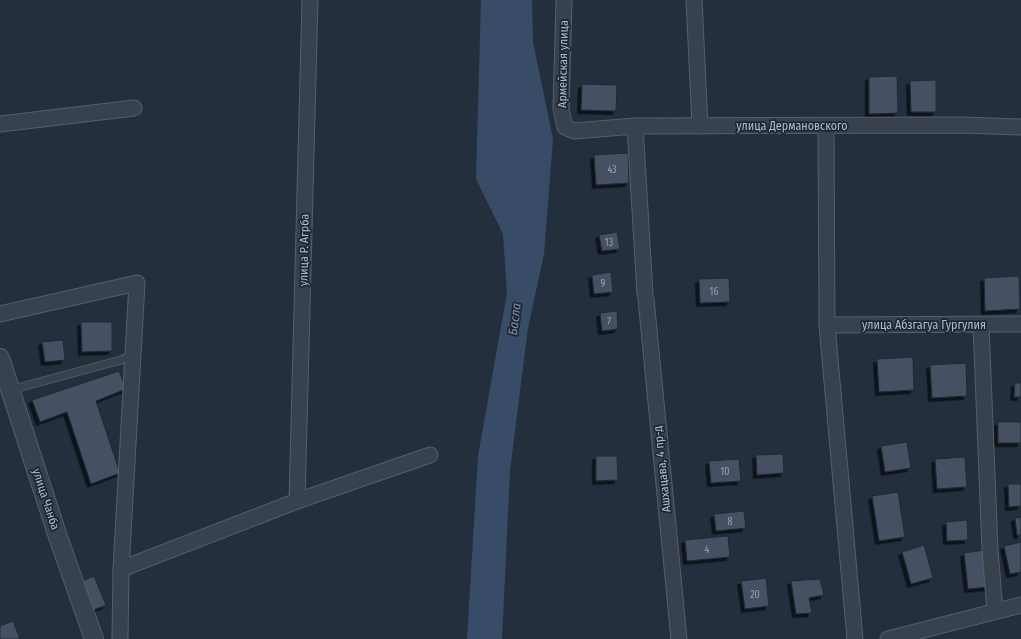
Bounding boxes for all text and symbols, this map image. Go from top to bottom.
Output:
street label: Армейская улица [555,20,571,108]
street label: улица Дермановского [736,119,848,133]
house number: 43 [607,164,617,176]
street label: улица Р. Агрба [296,214,312,286]
house number: 13 [605,237,614,249]
house number: 9 [601,278,606,290]
house number: 16 [710,286,718,298]
water label: Басла [505,302,524,336]
house number: 7 [607,316,611,328]
street label: улица Абзгагуа Гургулия [862,318,986,332]
street label: Ашхацава, 4 пр-д [651,425,673,513]
house number: 10 [720,466,730,478]
street label: улица Чанба [29,467,63,532]
house number: 8 [728,516,733,528]
house number: 4 [705,544,710,556]
house number: 20 [750,589,760,601]

